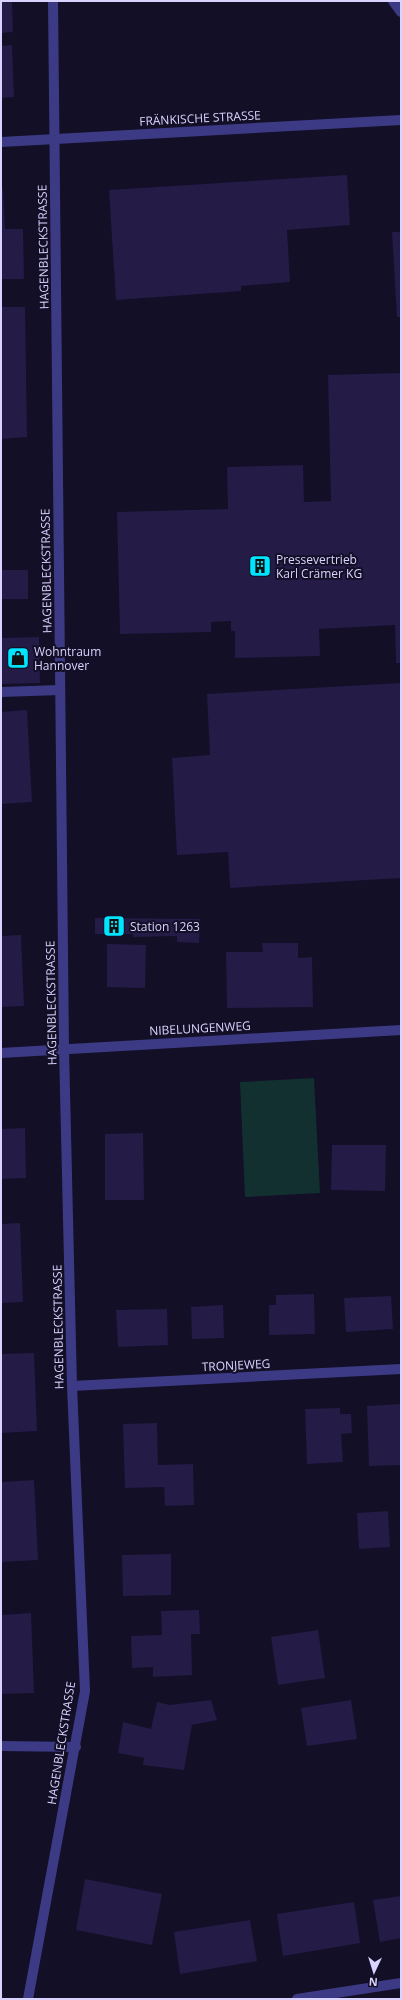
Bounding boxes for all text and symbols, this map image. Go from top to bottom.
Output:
street label: FRÄNKISCHE STRASSE [139,106,261,130]
street label: HAGENBLECKSTRASSE [33,185,53,309]
street label: HAGENBLECKSTRASSE [36,509,56,633]
place label: Pressevertrieb Karl Crämer KG [276,551,362,582]
building icon: Pressevertrieb Karl Crämer KG [247,553,273,579]
place label: Wohntraum Hannover [34,643,101,674]
shop icon: Wohntraum Hannover [5,645,31,671]
building icon: Station 1263 [101,913,127,939]
place label: Station 1263 [130,918,200,935]
street label: HAGENBLECKSTRASSE [41,941,61,1065]
street label: NIBELUNGENWEG [149,1017,251,1039]
street label: HAGENBLECKSTRASSE [48,1265,68,1389]
street label: TRONJEWEG [201,1355,271,1375]
street label: HAGENBLECKSTRASSE [43,1680,79,1806]
north arrow [354,1952,394,1992]
text: N [368,1975,378,1990]

